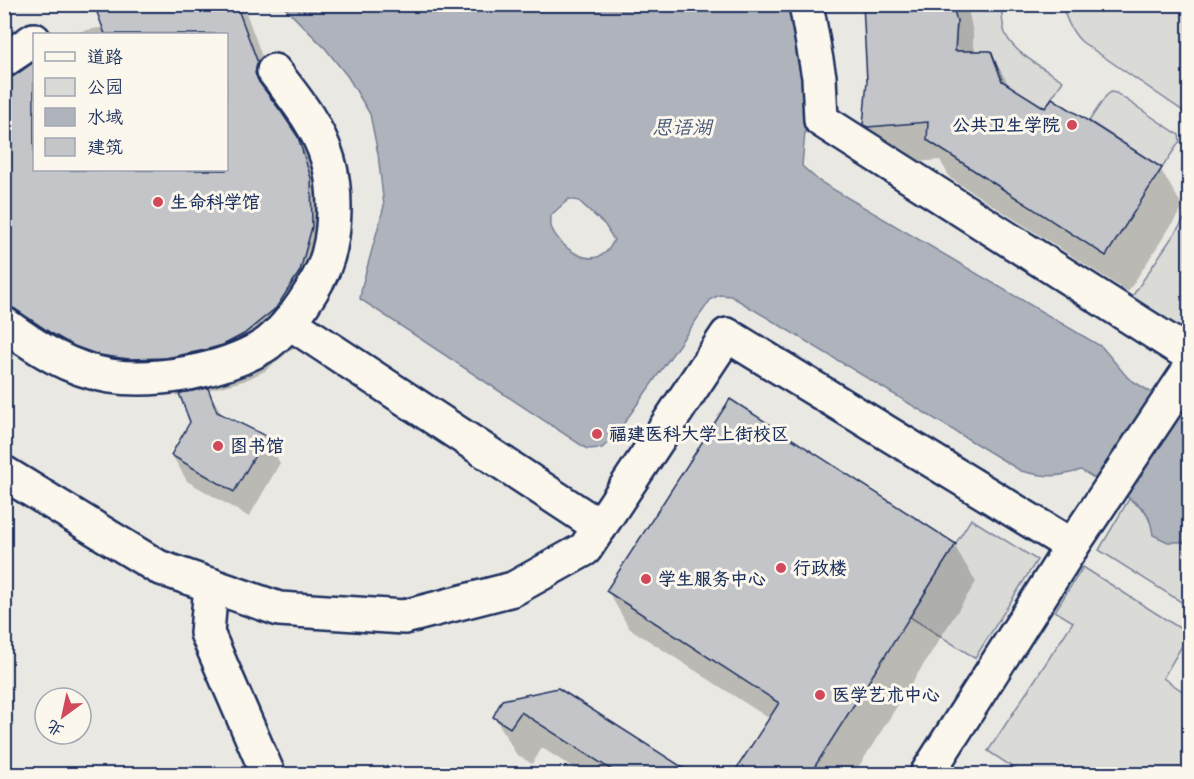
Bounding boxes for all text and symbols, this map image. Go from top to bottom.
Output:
legend [33,33,228,171]
text: 道路 [87,41,123,73]
text: 公园 [87,71,123,103]
text: 水域 [87,101,123,133]
place label: 公共卫生学院 [952,109,1060,141]
water label: 思语湖 [652,110,714,145]
marker: 公共卫生学院 [1065,118,1079,132]
text: 建筑 [87,131,123,163]
place label: 生命科学馆 [170,186,260,218]
marker: 生命科学馆 [151,195,165,209]
place label: 福建医科大学上街校区 [609,418,789,450]
marker: 福建医科大学上街校区 [590,427,604,441]
place label: 图书馆 [230,430,284,462]
marker: 图书馆 [211,439,225,453]
place label: 行政楼 [793,552,847,584]
marker: 行政楼 [774,561,788,575]
place label: 学生服务中心 [658,563,766,595]
marker: 学生服务中心 [639,572,653,586]
place label: 医学艺术中心 [832,679,940,711]
north arrow [33,686,93,746]
marker: 医学艺术中心 [813,688,827,702]
text: 北 [40,712,70,745]

